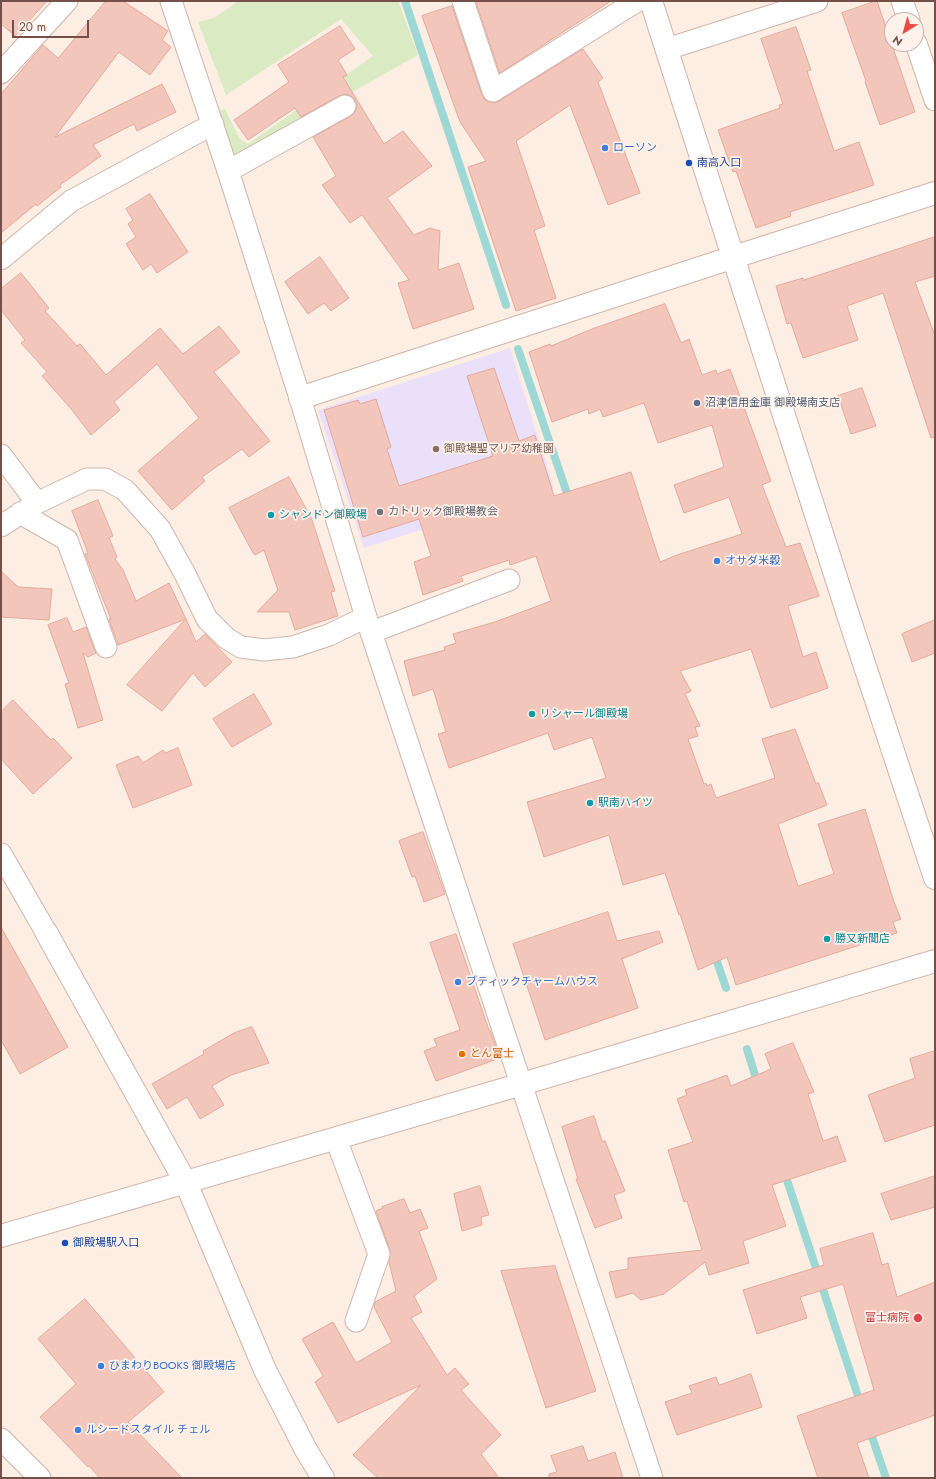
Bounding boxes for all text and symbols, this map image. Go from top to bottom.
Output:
scale bar [14,12,91,38]
north arrow [884,12,924,52]
text: 20 m [19,18,46,36]
text: N [889,32,906,50]
place label: ローソン [613,141,657,155]
marker: ローソン [600,143,610,153]
place label: 南高入口 [697,156,741,170]
marker: 南高入口 [684,158,694,168]
place label: 沼津信用金庫 御殿場南支店 [705,396,840,410]
marker: 沼津信用金庫 御殿場南支店 [692,398,702,408]
place label: 御殿場聖マリア幼稚園 [444,442,554,456]
marker: 御殿場聖マリア幼稚園 [431,444,441,454]
place label: カトリック御殿場教会 [388,505,498,519]
marker: カトリック御殿場教会 [375,507,385,517]
place label: シャンドン御殿場 [279,508,367,522]
marker: シャンドン御殿場 [266,510,276,520]
place label: オサダ米穀 [725,554,780,568]
marker: オサダ米穀 [712,556,722,566]
place label: リシャール御殿場 [540,707,628,721]
marker: リシャール御殿場 [527,709,537,719]
place label: 駅南ハイツ [598,796,653,810]
marker: 駅南ハイツ [585,798,595,808]
place label: 勝又新聞店 [835,932,890,946]
marker: 勝又新聞店 [822,934,832,944]
place label: ブティックチャームハウス [466,975,598,989]
marker: ブティックチャームハウス [453,977,463,987]
place label: とん富士 [470,1047,514,1061]
marker: とん富士 [457,1049,467,1059]
place label: 御殿場駅入口 [73,1236,139,1250]
marker: 御殿場駅入口 [60,1238,70,1248]
place label: 富士病院 [865,1311,909,1325]
marker: 富士病院 [912,1312,924,1324]
place label: ひまわりBOOKS 御殿場店 [109,1359,236,1373]
marker: ひまわりBOOKS 御殿場店 [96,1361,106,1371]
place label: ルシードスタイル チェル [86,1423,210,1437]
marker: ルシードスタイル チェル [73,1425,83,1435]

